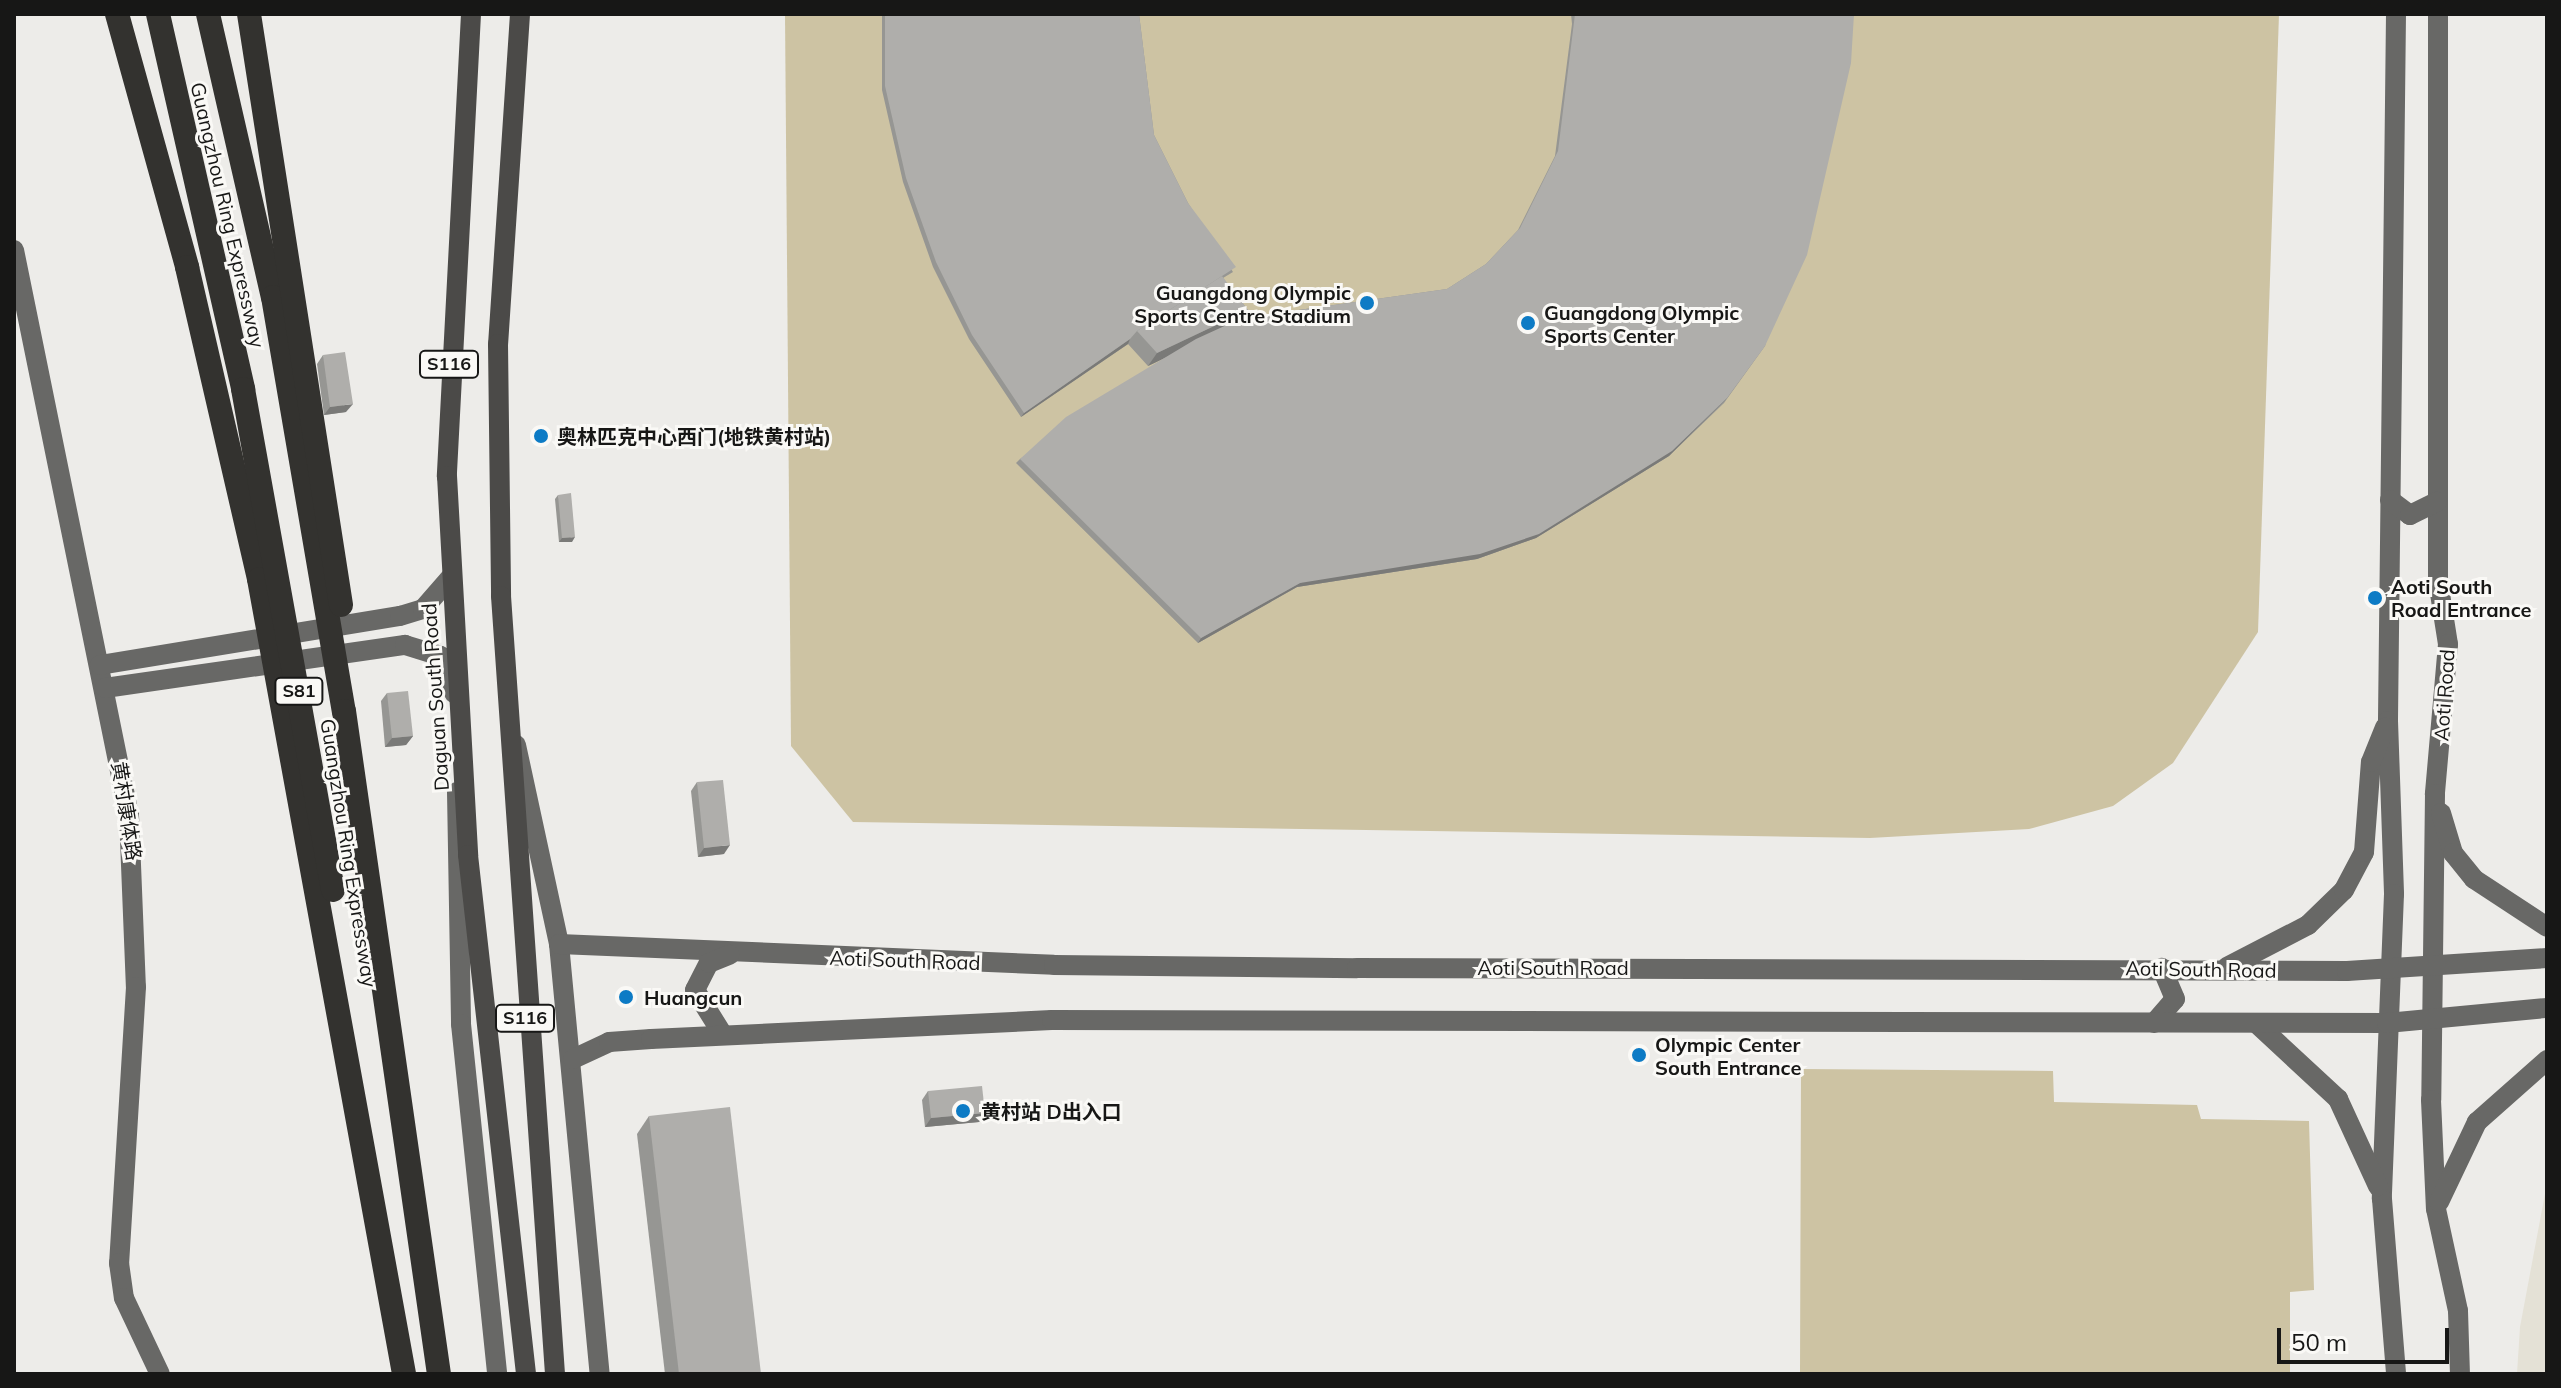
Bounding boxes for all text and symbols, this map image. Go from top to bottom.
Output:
street label: Guangzhou Ring Expressway [186,80,270,350]
place label: Guangdong Olympic Sports Centre Stadium [1134,280,1351,327]
marker: Guangdong Olympic Sports Centre Stadium [1358,294,1376,312]
place label: Guangdong Olympic Sports Center [1544,300,1739,347]
marker: Guangdong Olympic Sports Center [1519,314,1537,332]
road number: S116 [417,350,481,378]
place label: 奥林匹克中心西门(地铁黄村站) [557,424,831,448]
marker: 奥林匹克中心西门(地铁黄村站) [532,427,550,445]
place label: Aoti South Road Entrance [2391,574,2531,621]
marker: Aoti South Road Entrance [2366,589,2384,607]
street label: Daguan South Road [416,602,454,792]
street label: Aoti Road [2429,648,2459,742]
road number: S81 [273,677,325,705]
street label: Guangzhou Ring Expressway [316,717,382,989]
street label: 黄村康体路 [107,760,147,862]
street label: Aoti South Road [829,945,981,975]
street label: Aoti South Road [1477,955,1629,979]
street label: Aoti South Road [2125,956,2277,982]
place label: Huangcun [644,985,742,1009]
marker: Huangcun [615,986,637,1008]
road number: S116 [493,1004,557,1032]
place label: Olympic Center South Entrance [1655,1032,1801,1079]
marker: Olympic Center South Entrance [1630,1046,1648,1064]
place label: 黄村站 D出入口 [981,1099,1122,1123]
marker: 黄村站 D出入口 [952,1100,974,1122]
scale bar [2281,1312,2453,1362]
text: 50 m [2291,1327,2347,1357]

